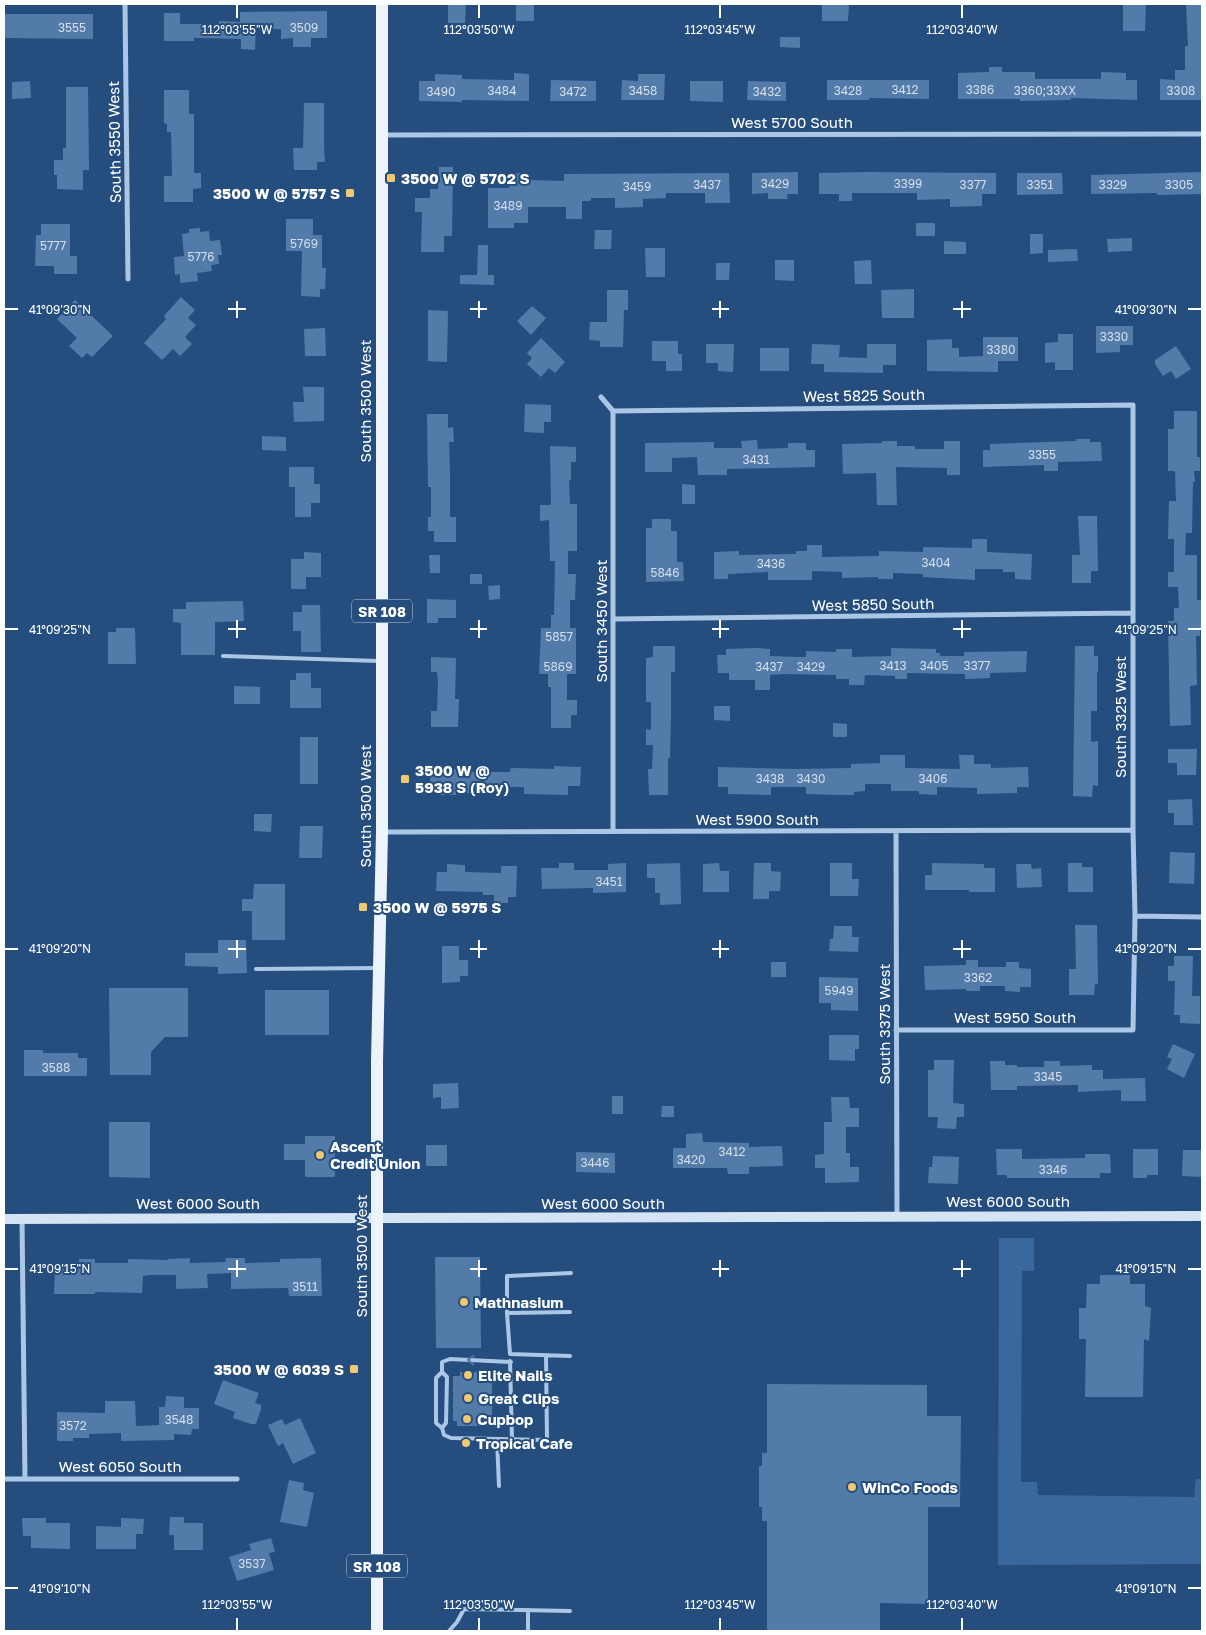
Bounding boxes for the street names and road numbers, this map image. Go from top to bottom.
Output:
street label: South 3550 West [104,81,124,203]
street label: West 5700 South [731,113,853,131]
street label: South 3500 West [356,340,374,462]
street label: West 5825 South [803,385,925,405]
street label: South 3450 West [592,560,610,682]
street label: West 5850 South [812,594,934,614]
road number: SR 108 [352,600,412,622]
street label: South 3325 West [1111,656,1129,778]
street label: South 3500 West [356,745,374,867]
street label: West 5900 South [695,810,819,828]
street label: South 3375 West [875,963,893,1085]
street label: West 5950 South [954,1008,1076,1026]
street label: West 6000 South [946,1192,1070,1210]
street label: West 6000 South [136,1194,260,1212]
street label: West 6000 South [541,1194,665,1212]
street label: South 3500 West [352,1195,370,1317]
street label: West 6050 South [58,1457,182,1475]
road number: SR 108 [347,1554,407,1578]

